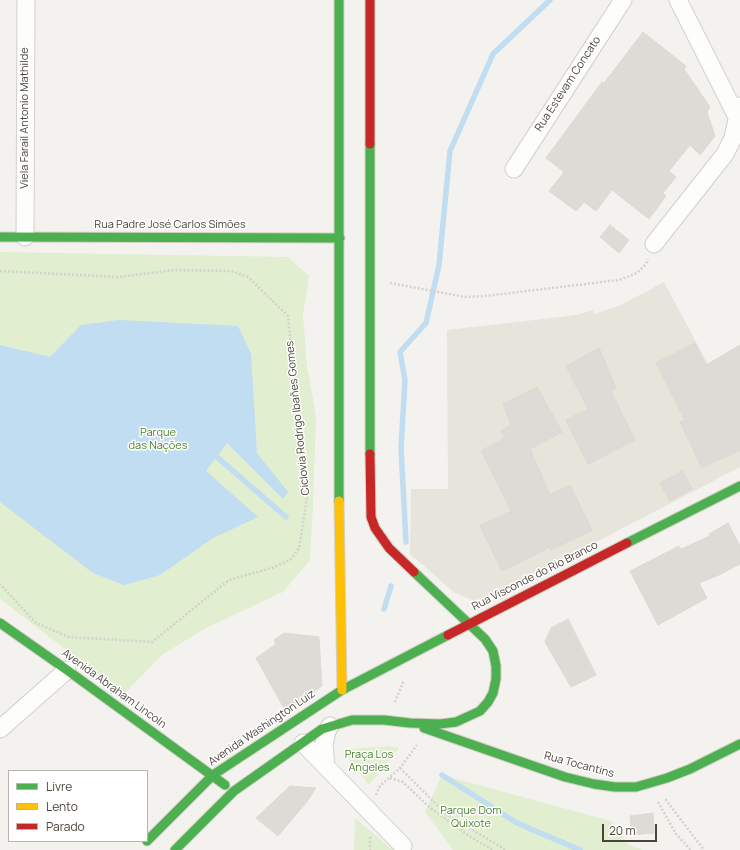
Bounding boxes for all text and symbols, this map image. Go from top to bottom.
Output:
street label: Rua Estevam Concato [532,34,604,134]
street label: Viela Farail Antonio Mathilde [18,47,32,189]
street label: Rua Padre José Carlos Simões [94,218,246,232]
street label: Ciclovia Rodrigo Ibañes Gomes [283,340,313,496]
park label: Parque das Nações [129,426,187,452]
street label: Rua Visconde do Rio Branco [470,538,600,614]
street label: Avenida Abraham Lincoln [59,647,169,731]
street label: Avenida Washington Luiz [206,687,318,769]
park label: Praça Los Angeles [345,748,393,774]
street label: Rua Tocantins [543,749,615,781]
legend [8,770,148,842]
text: Livre [46,778,72,795]
text: Lento [46,798,78,815]
park label: Parque Dom Quixote [440,804,502,830]
scale bar [604,816,659,842]
text: Parado [46,818,85,835]
text: 20 m [609,822,636,839]

